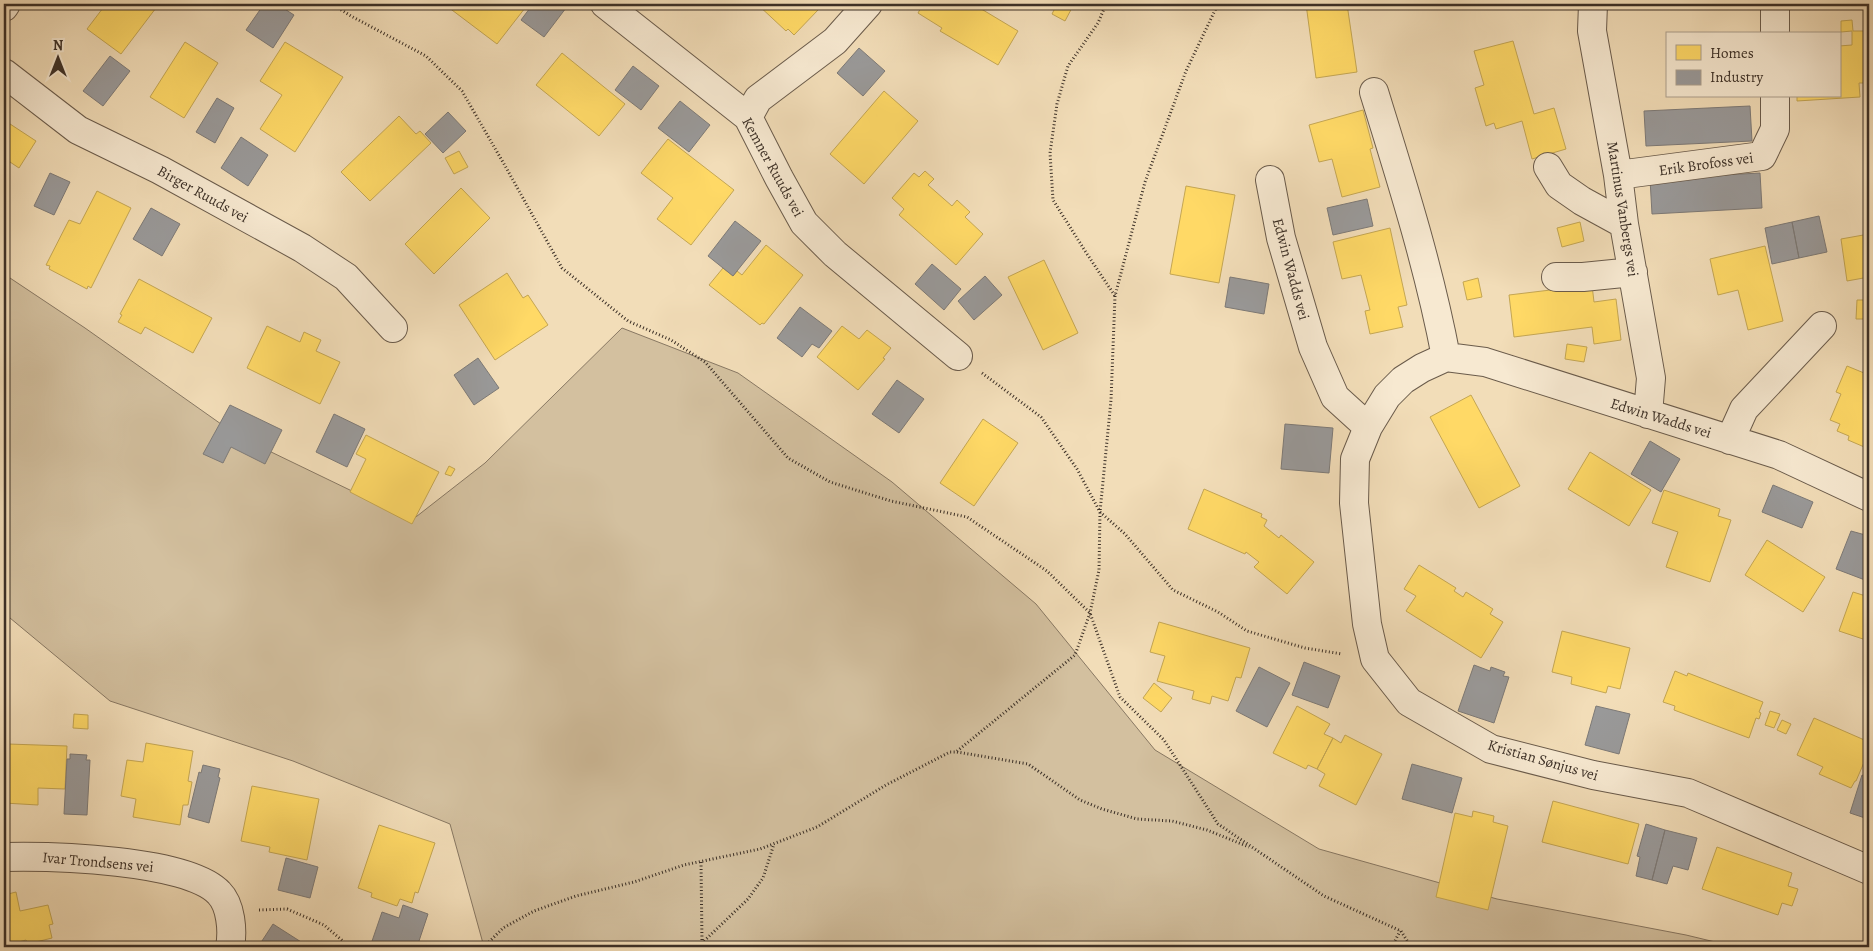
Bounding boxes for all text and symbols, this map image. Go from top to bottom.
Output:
north arrow [32,32,82,82]
legend [1666,32,1840,98]
text: N [53,36,63,55]
text: Homes [1710,43,1754,63]
text: Industry [1710,67,1764,87]
street label: Kemner Ruuds vei [737,114,809,220]
street label: Martinus Vanbergs vei [1602,140,1644,278]
street label: Erik Brofoss vei [1657,147,1755,181]
street label: Birger Ruuds vei [154,161,252,227]
street label: Edwin Wadds vei [1268,216,1314,322]
street label: Edwin Wadds vei [1608,393,1714,443]
street label: Kristian Sønjus vei [1485,735,1601,785]
street label: Ivar Trondsens vei [42,847,154,877]

